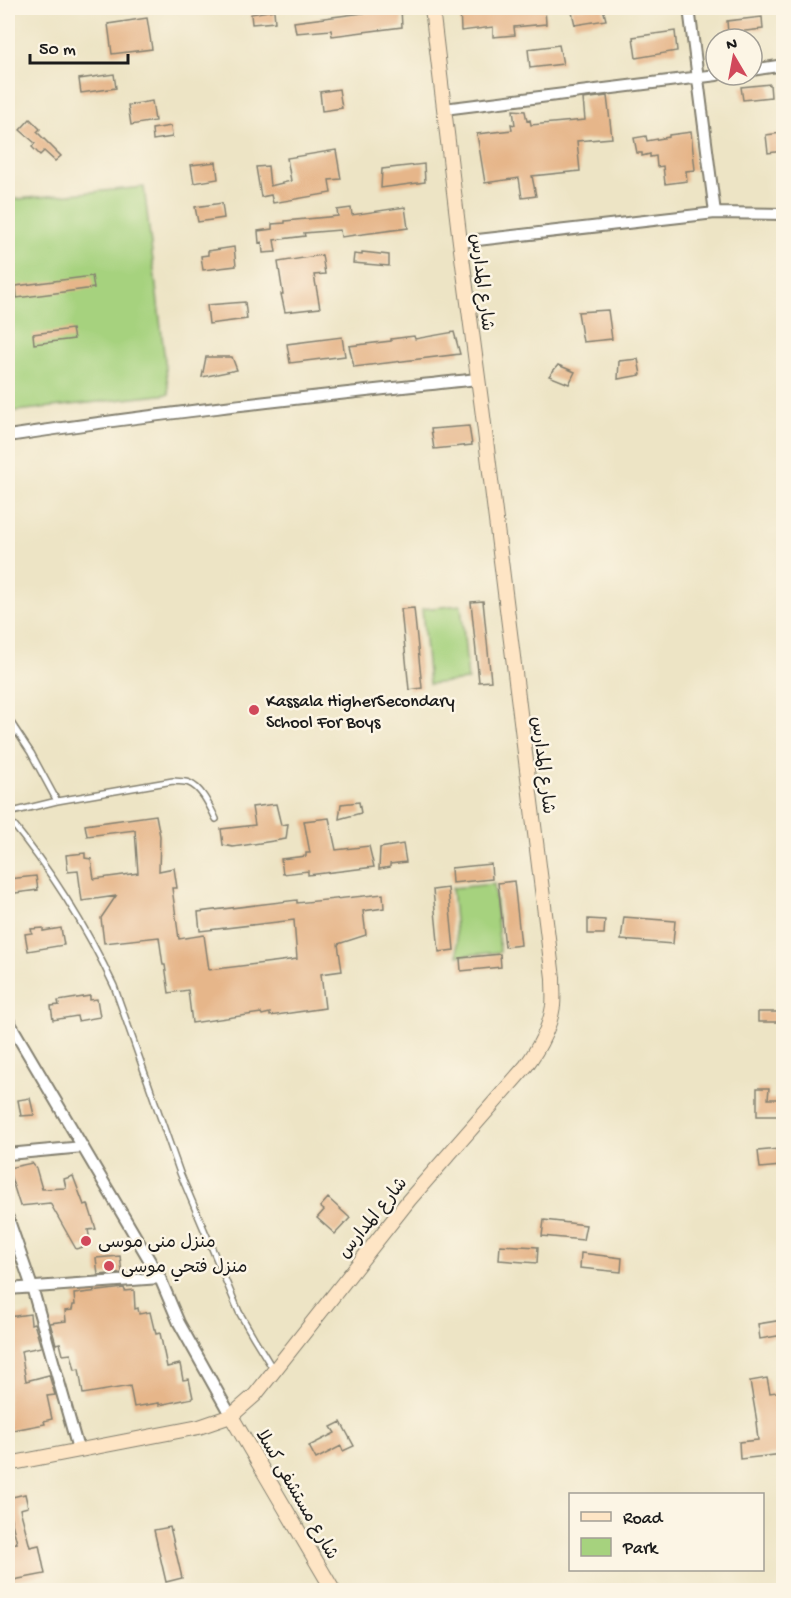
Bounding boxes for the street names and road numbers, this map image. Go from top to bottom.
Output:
street label: شارع المدارس [464,232,497,332]
street label: شارع المدارس [525,715,558,815]
street label: شارع المدارس [335,1174,413,1263]
street label: شارع مستشفى كسلا [250,1426,342,1564]

